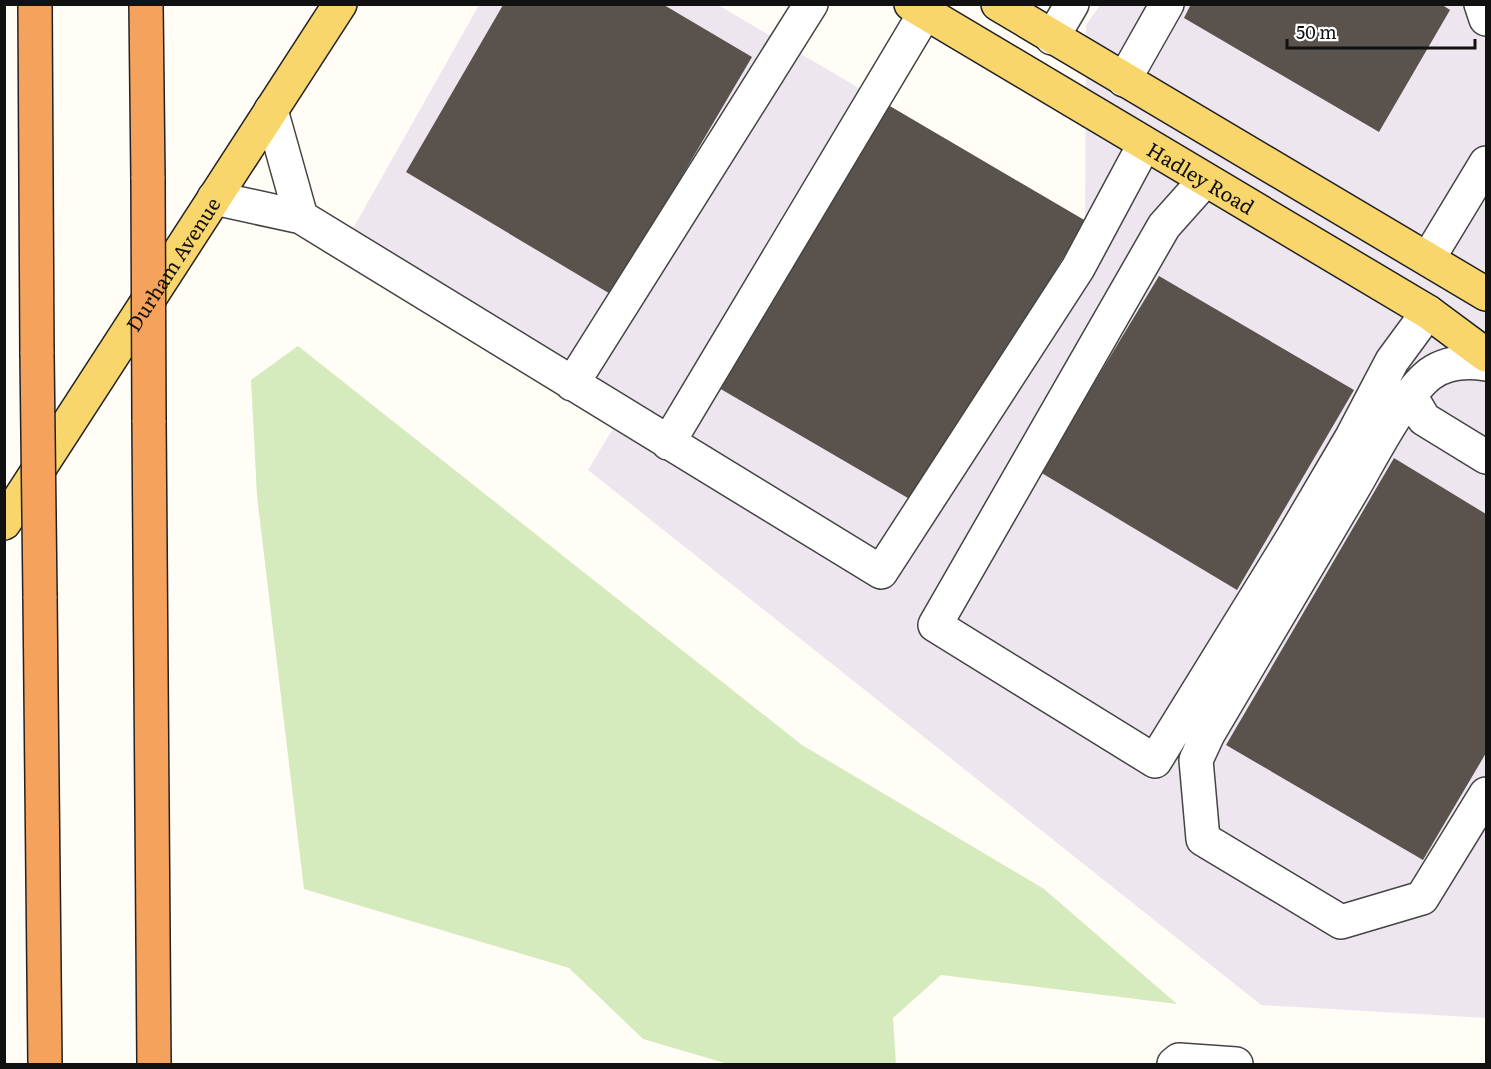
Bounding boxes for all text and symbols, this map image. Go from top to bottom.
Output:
scale bar [1287,12,1474,50]
text: 50 m [1296,18,1337,45]
street label: Hadley Road [1142,133,1261,221]
street label: Durham Avenue [117,191,227,337]

